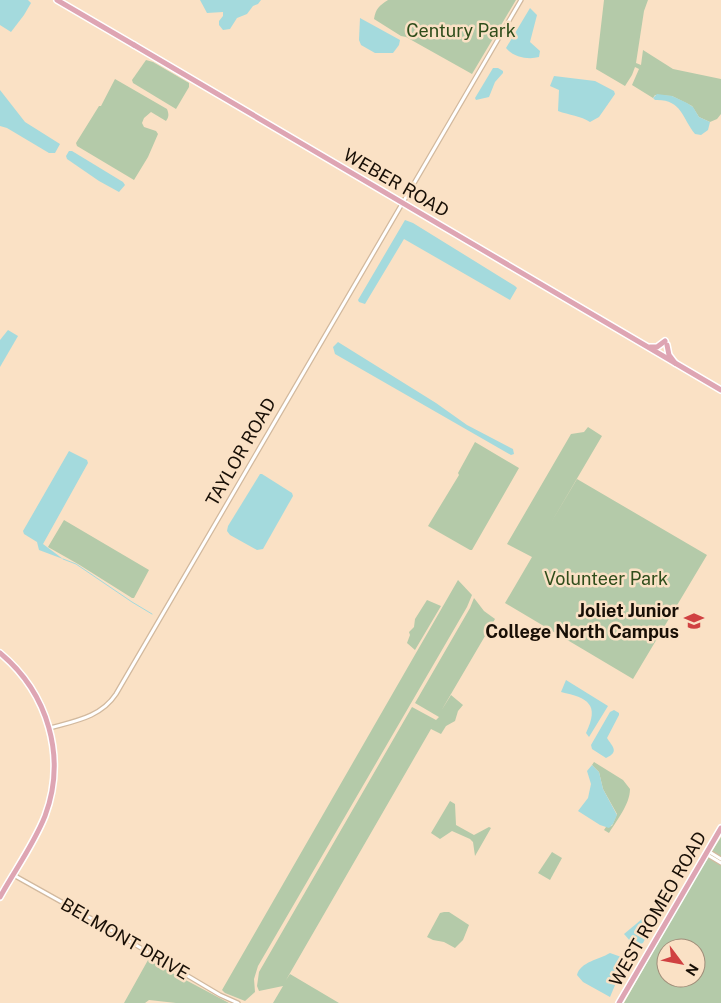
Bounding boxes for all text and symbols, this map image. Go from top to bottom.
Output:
park label: Century Park [406,20,516,41]
street label: WEBER ROAD [340,144,453,221]
street label: TAYLOR ROAD [201,394,280,509]
park label: Volunteer Park [544,568,668,589]
place label: Joliet Junior College North Campus [485,600,680,642]
school or university icon: Joliet Junior College North Campus [683,610,705,632]
street label: WEST ROMEO ROAD [605,828,710,990]
street label: BELMONT DRIVE [57,893,193,984]
north arrow [656,938,706,988]
text: N [682,961,702,979]

